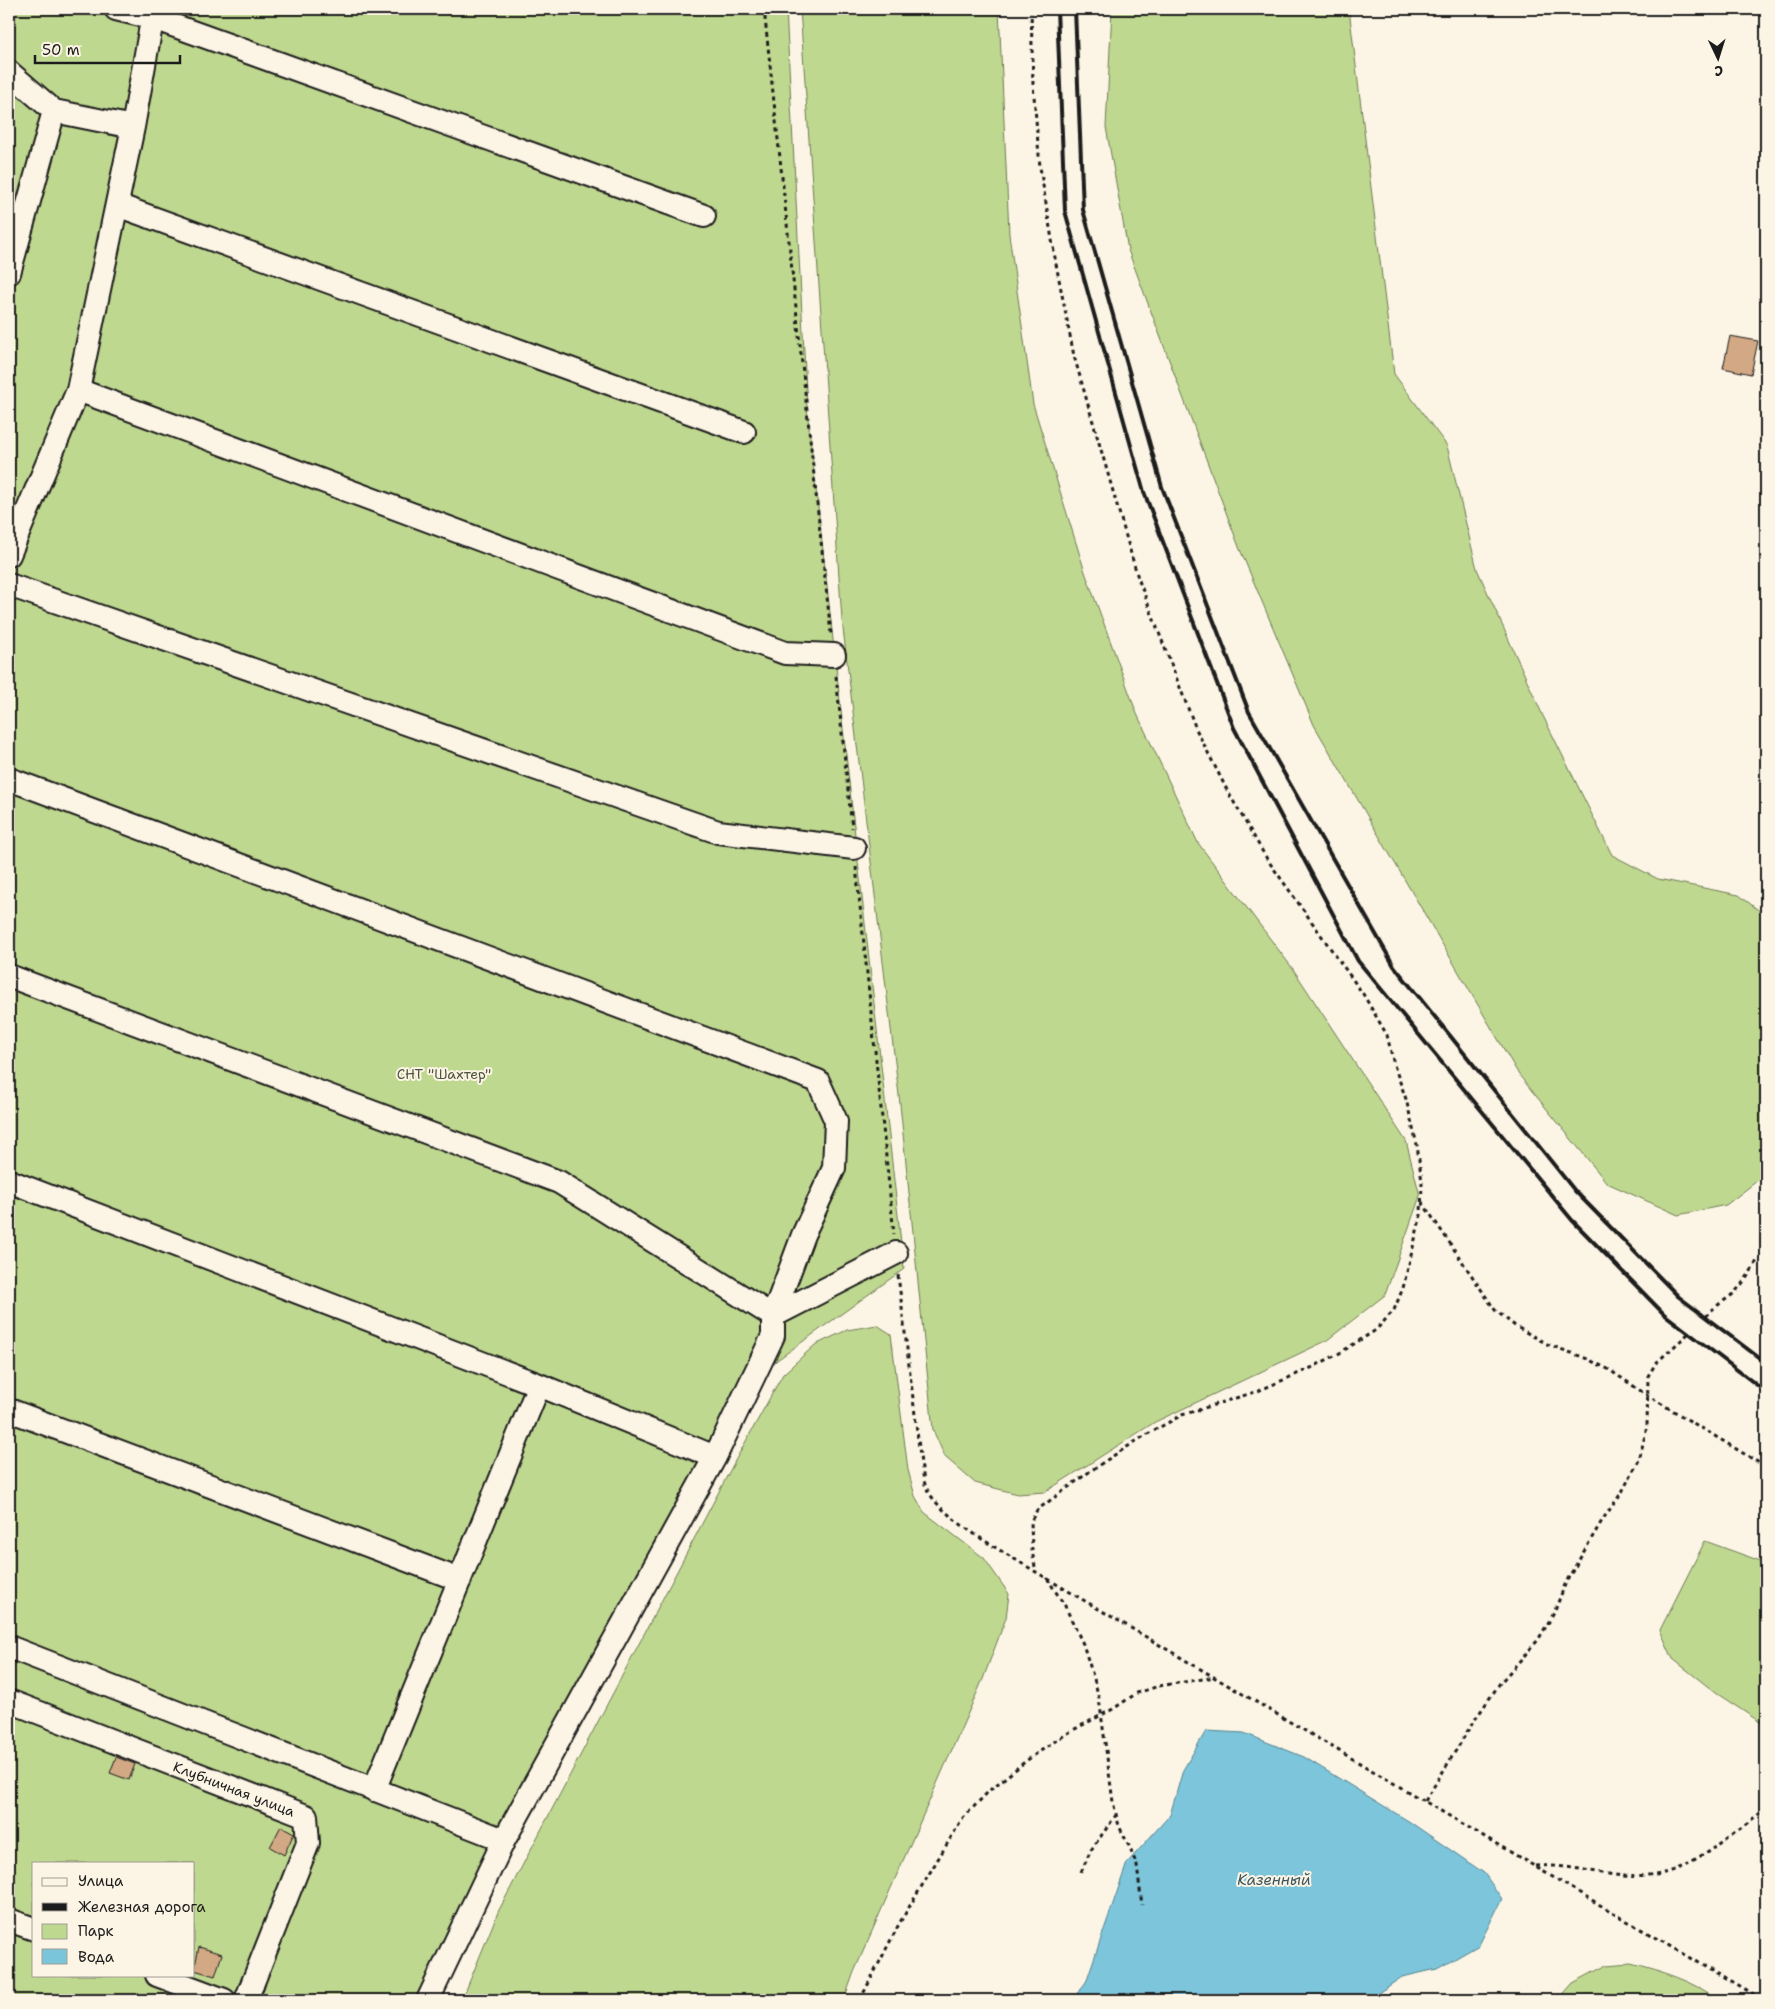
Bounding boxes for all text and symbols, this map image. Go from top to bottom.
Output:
scale bar [35,32,180,64]
north arrow [1692,32,1742,82]
text: 50 m [42,40,80,60]
text: С [1714,62,1724,80]
park label: СНТ "Шахтер" [397,1065,491,1083]
street label: Клубничная улица [171,1757,298,1821]
legend [32,1862,195,1976]
water label: Казенный [1237,1870,1311,1890]
text: Улица [78,1871,124,1891]
text: Железная дорога [78,1897,206,1917]
text: Парк [78,1921,114,1941]
text: Вода [78,1947,115,1967]

